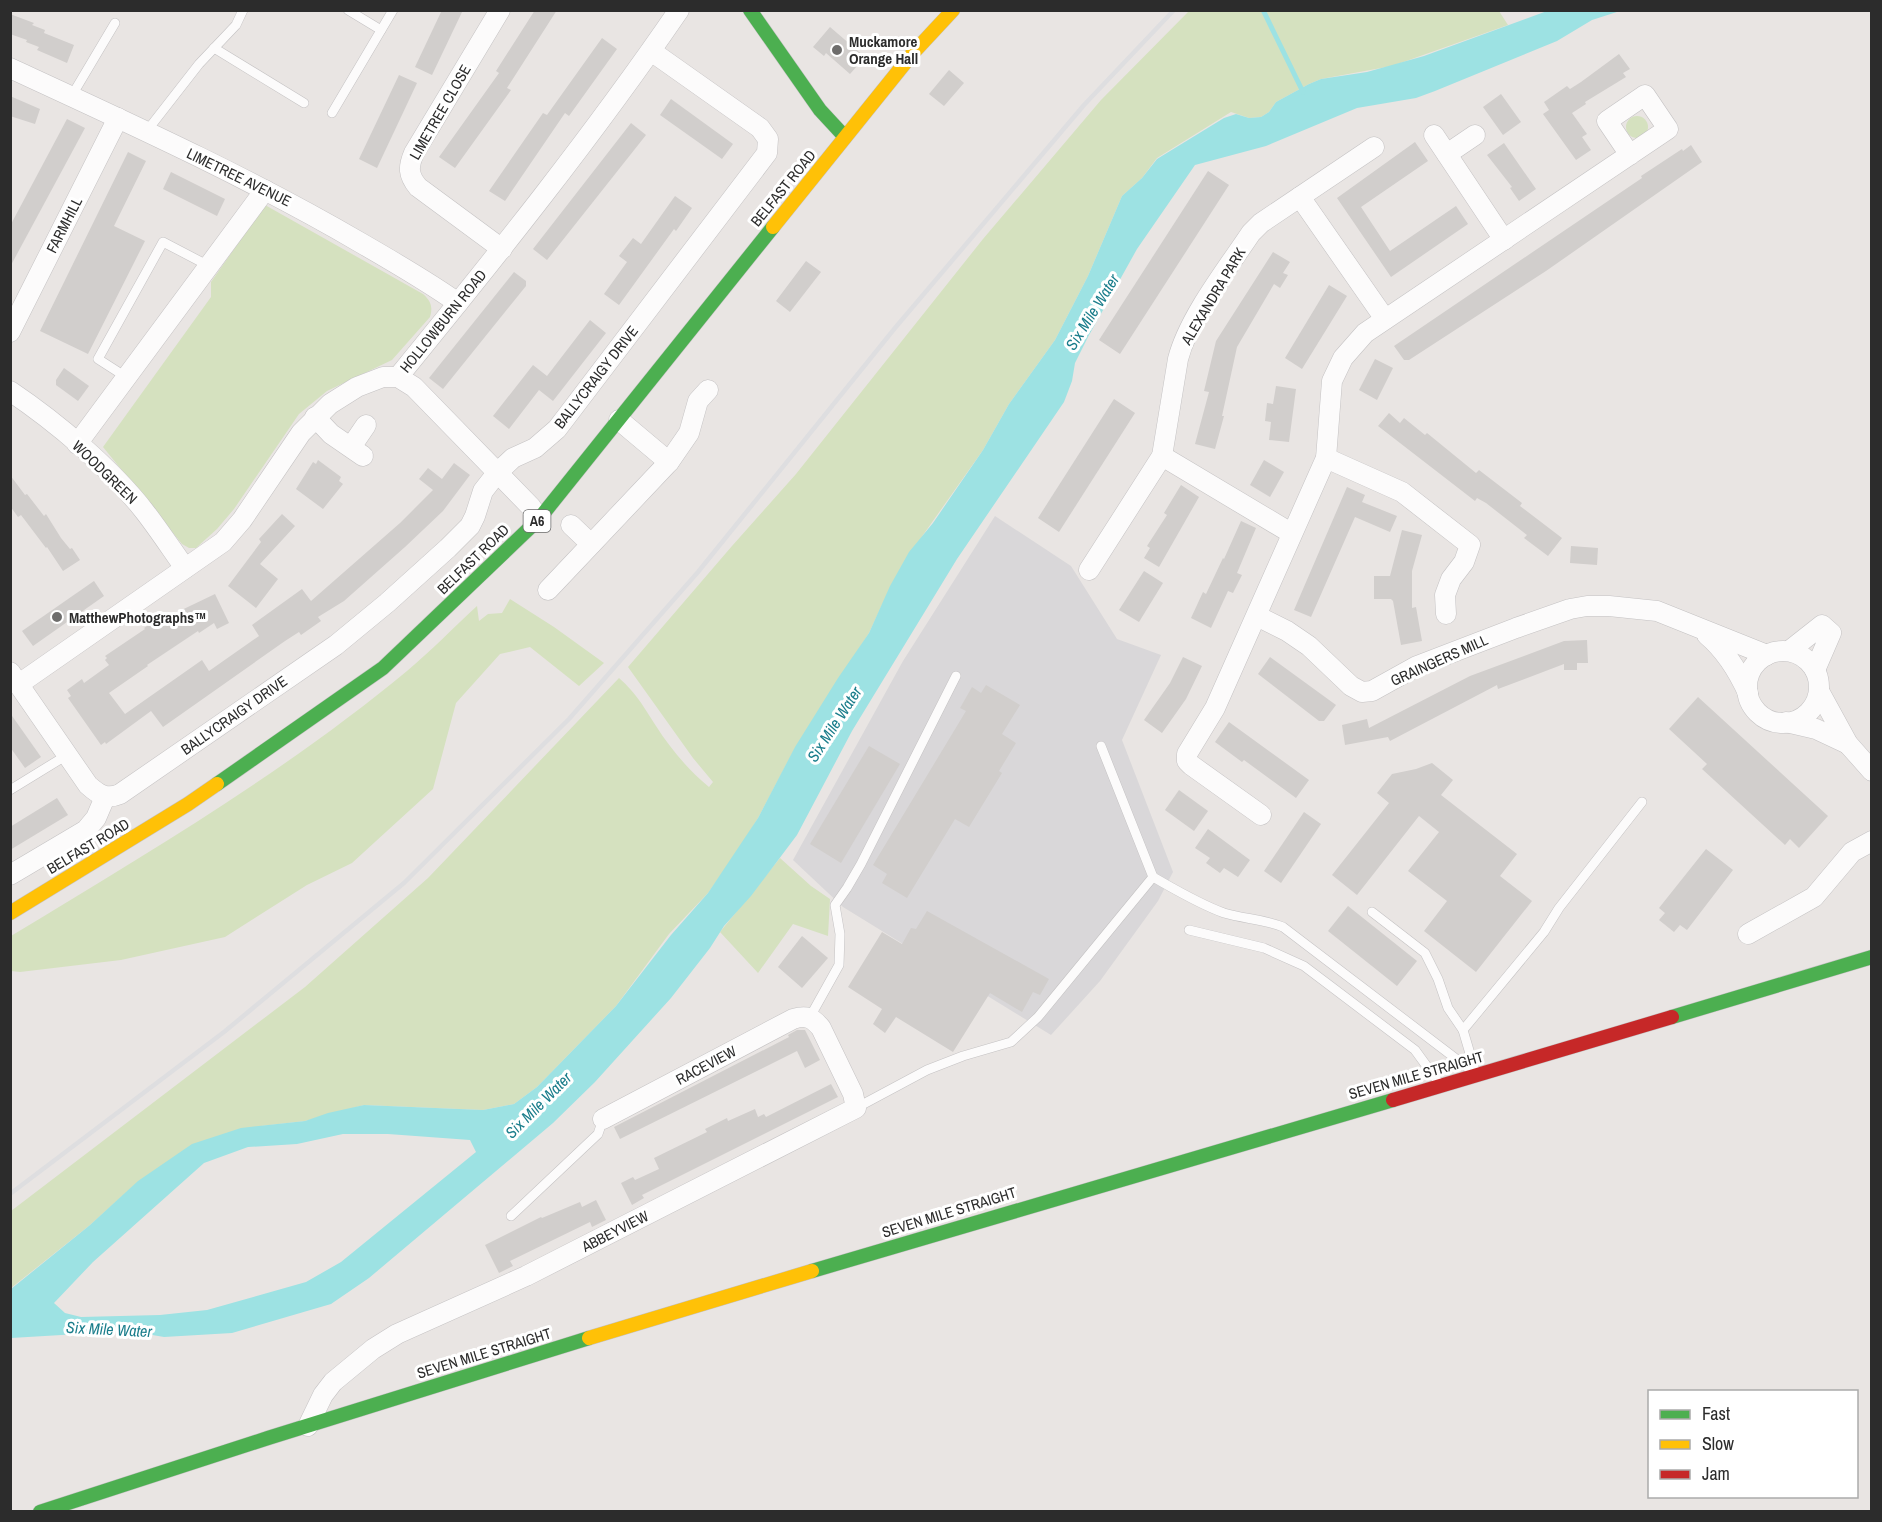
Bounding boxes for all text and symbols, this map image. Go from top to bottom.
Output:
place label: Muckamore Orange Hall [849,31,918,69]
marker: Muckamore Orange Hall [830,43,844,57]
street label: LIMETREE CLOSE [404,61,476,163]
street label: LIMETREE AVENUE [183,143,295,211]
street label: BELFAST ROAD [746,145,820,231]
street label: FARMHILL [41,193,87,257]
street label: ALEXANDRA PARK [1175,243,1251,349]
street label: HOLLOWBURN ROAD [395,265,491,377]
water label: Six Mile Water [1060,269,1124,354]
street label: BALLYCRAIGY DRIVE [549,321,643,433]
street label: WOODGREEN [68,435,142,509]
road number: A6 [524,510,550,532]
street label: BELFAST ROAD [432,519,514,599]
place label: MatthewPhotographs™ [69,607,206,628]
marker: MatthewPhotographs™ [50,610,64,624]
street label: GRAINGERS MILL [1387,629,1491,691]
street label: BALLYCRAIGY DRIVE [177,670,291,760]
water label: Six Mile Water [801,682,867,766]
street label: BELFAST ROAD [43,813,133,879]
street label: RACEVIEW [672,1040,740,1090]
street label: SEVEN MILE STRAIGHT [1346,1046,1486,1104]
water label: Six Mile Water [500,1066,577,1143]
street label: SEVEN MILE STRAIGHT [879,1181,1019,1242]
street label: ABBEYVIEW [577,1205,652,1257]
water label: Six Mile Water [66,1316,153,1342]
street label: SEVEN MILE STRAIGHT [414,1322,554,1383]
legend [1648,1390,1858,1498]
text: Fast [1702,1401,1730,1426]
text: Slow [1702,1431,1734,1456]
text: Jam [1702,1461,1730,1486]

